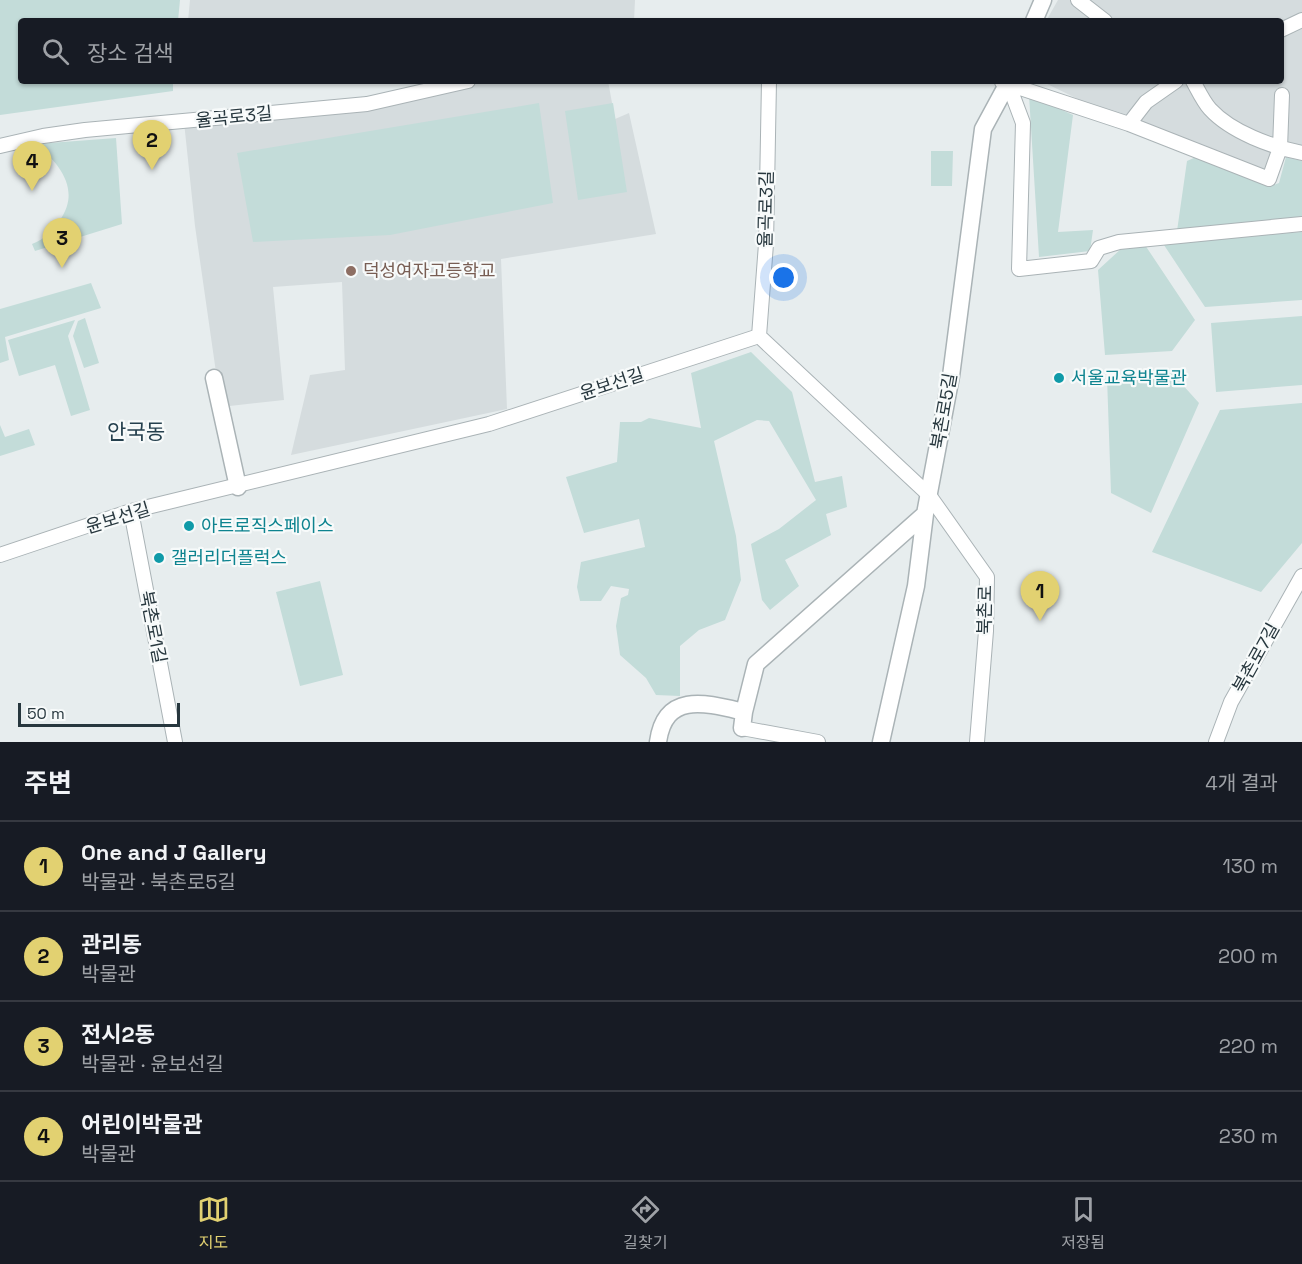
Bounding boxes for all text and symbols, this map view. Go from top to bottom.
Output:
search box [18,18,1284,84]
icon: search [39,35,72,68]
text: 장소 검색 [87,39,174,67]
street label: 율곡로3길 [194,101,274,132]
pin: 2 [132,120,172,170]
pin: 4 [12,142,51,191]
street label: 율곡로3길 [753,170,778,248]
pin: 3 [42,218,82,268]
place label: 덕성여자고등학교 [363,259,495,282]
your location [769,263,798,292]
marker: 덕성여자고등학교 [344,264,358,278]
street label: 윤보선길 [577,362,647,405]
place label: 서울교육박물관 [1071,366,1187,389]
street label: 북촌로5길 [925,371,962,451]
marker: 서울교육박물관 [1052,371,1066,385]
district label: 안국동 [107,418,165,445]
street label: 윤보선길 [83,497,153,538]
place label: 아트로직스페이스 [201,514,333,537]
marker: 아트로직스페이스 [182,519,196,533]
place label: 갤러리더플럭스 [171,546,287,569]
marker: 갤러리더플럭스 [152,551,166,565]
pin: 1 [1020,572,1060,621]
street label: 북촌로 [973,585,996,635]
street label: 북촌로1길 [135,589,172,665]
street label: 북촌로7길 [1227,619,1284,697]
scale bar [18,700,180,728]
text: 50 m [27,703,65,724]
text: 주변 [24,766,72,800]
text: 4개 결과 [1205,770,1278,796]
text: One and J Gallery [81,838,267,866]
text: 1 [39,853,48,879]
text: 130 m [1222,853,1278,879]
text: 박물관 · 북촌로5길 [81,869,236,895]
text: 관리동 [81,930,142,958]
text: 2 [38,943,49,969]
text: 200 m [1218,943,1278,969]
text: 박물관 [81,961,136,987]
text: 전시2동 [81,1020,155,1048]
text: 3 [37,1033,50,1059]
text: 220 m [1219,1033,1278,1059]
text: 박물관 · 윤보선길 [81,1051,224,1077]
text: 어린이박물관 [81,1110,202,1138]
text: 4 [37,1123,50,1149]
text: 230 m [1219,1123,1278,1149]
text: 박물관 [81,1141,136,1167]
tab: 지도 [197,1193,230,1253]
tab: 길찾기 [623,1193,667,1253]
tab: 저장됨 [1061,1193,1105,1253]

